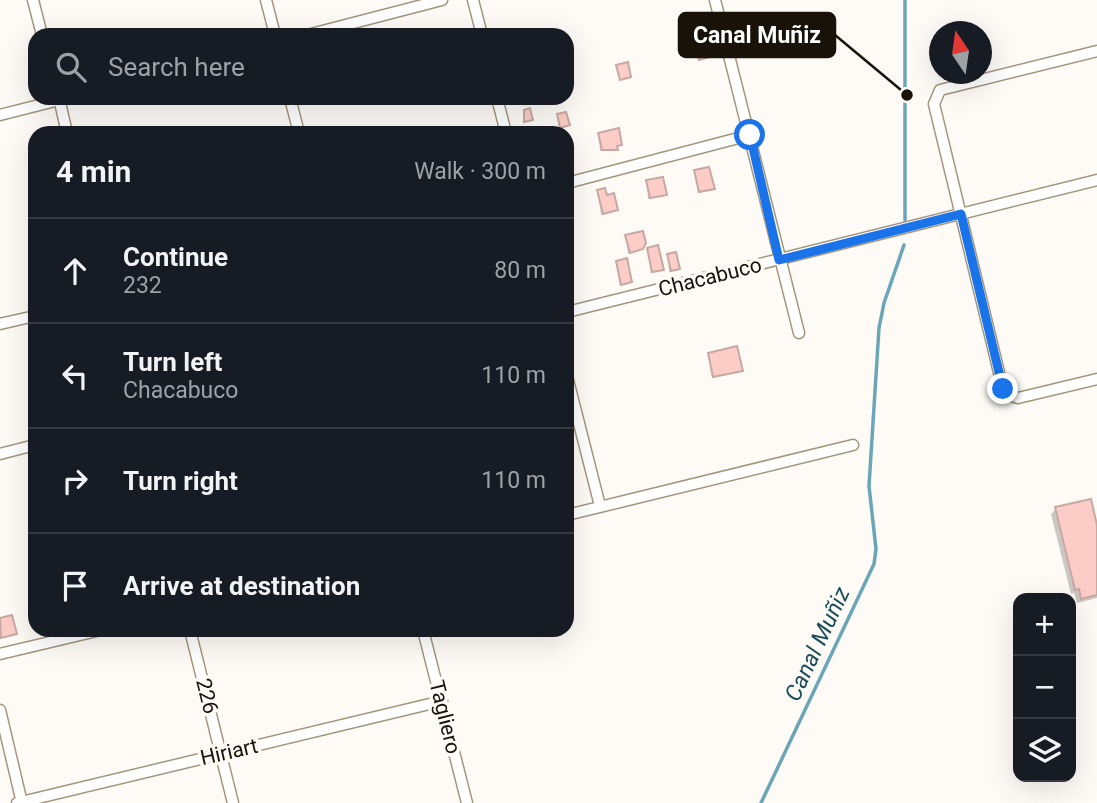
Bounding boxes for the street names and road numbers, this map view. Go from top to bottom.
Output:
street label: Chacabuco [656,253,764,301]
street label: 226 [191,676,223,716]
street label: Tagliero [424,678,466,756]
street label: Hiriart [198,734,260,770]

